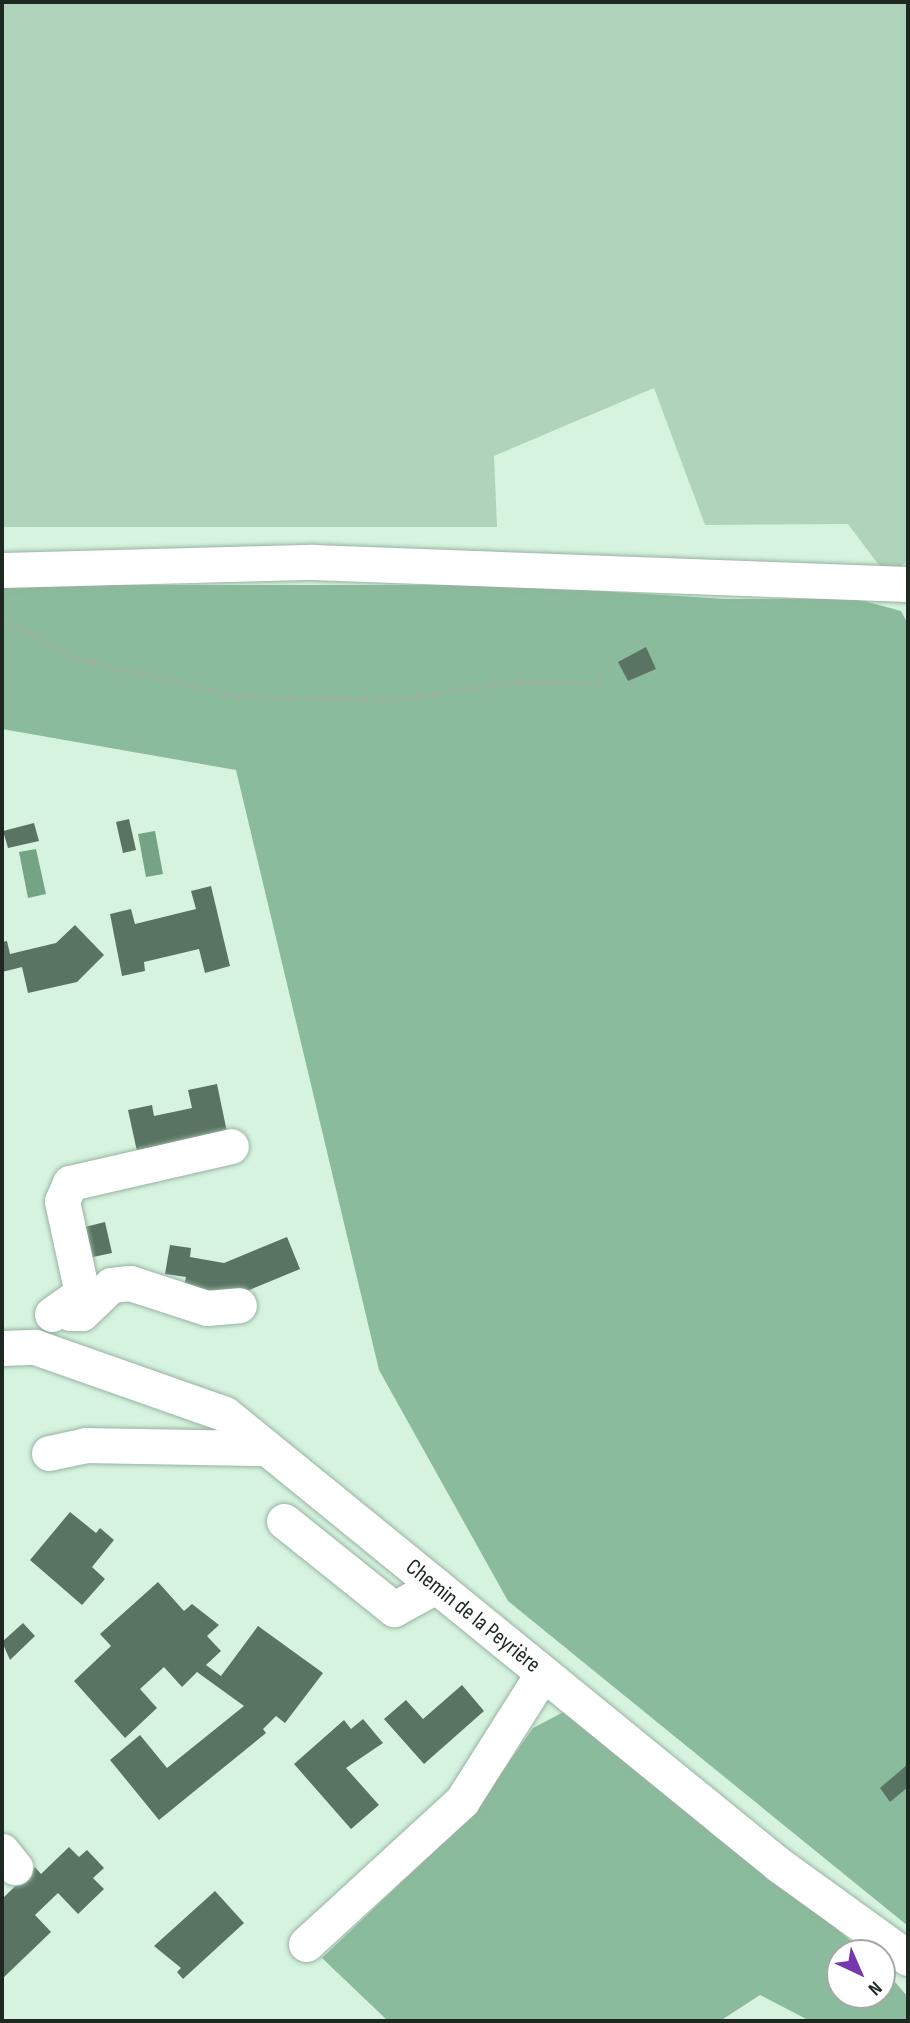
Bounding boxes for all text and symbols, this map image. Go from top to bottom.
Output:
street label: Chemin de la Peyrière [400,1553,546,1679]
north arrow [826,1939,896,2009]
text: N [863,1976,886,2000]

